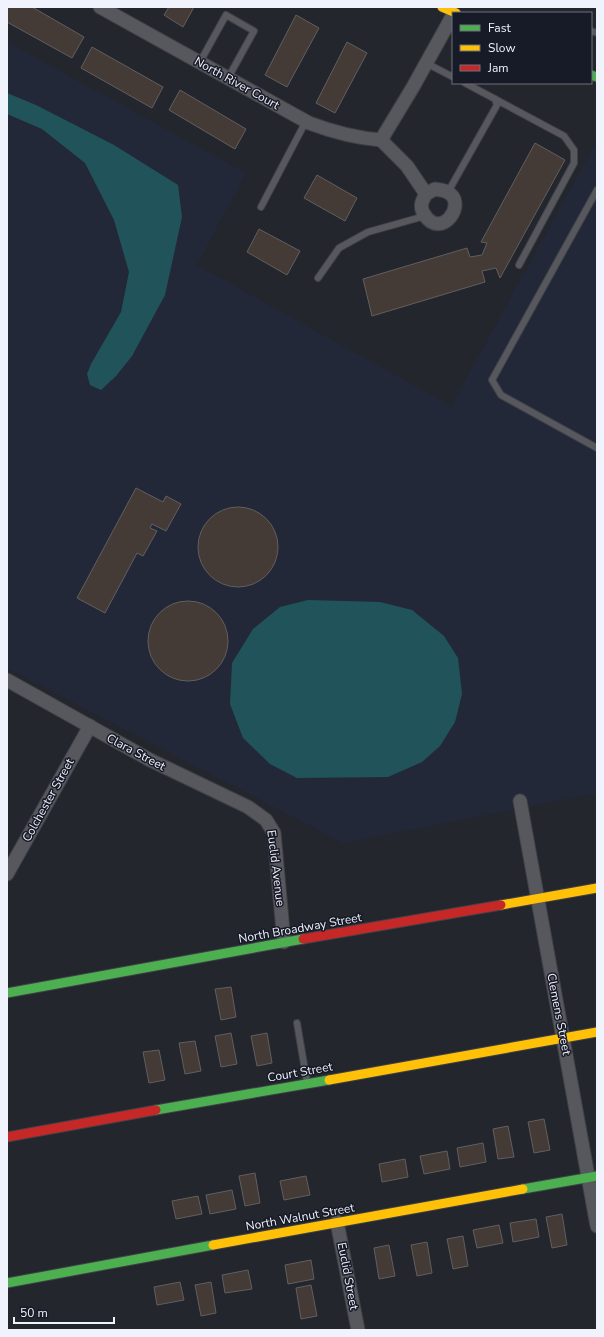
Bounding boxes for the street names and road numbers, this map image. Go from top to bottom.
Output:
street label: North River Court [192,53,283,113]
street label: Clara Street [104,730,169,775]
street label: Colchester Street [18,755,78,845]
street label: Euclid Avenue [263,829,289,907]
street label: North Broadway Street [237,909,364,947]
street label: Clemens Street [543,972,575,1057]
street label: Court Street [266,1058,335,1086]
street label: North Walnut Street [244,1199,356,1234]
street label: Euclid Street [334,1241,363,1312]

